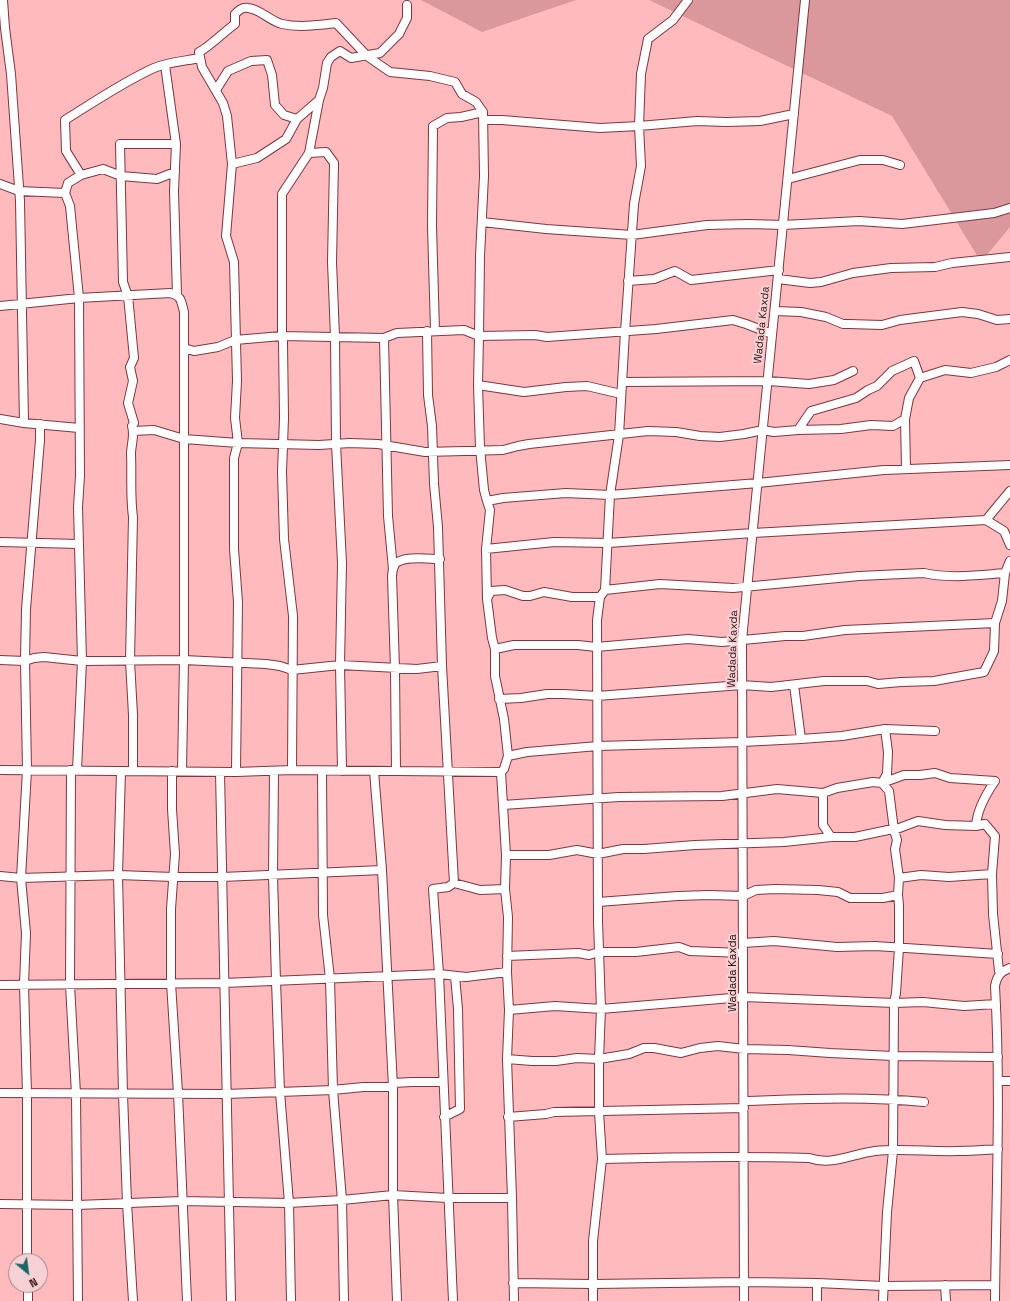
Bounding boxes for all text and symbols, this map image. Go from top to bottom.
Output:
street label: Wadada Kaxda [751,286,773,364]
street label: Wadada Kaxda [725,610,741,688]
street label: Wadada Kaxda [726,934,740,1012]
north arrow [8,1253,48,1293]
text: N [27,1275,40,1291]

